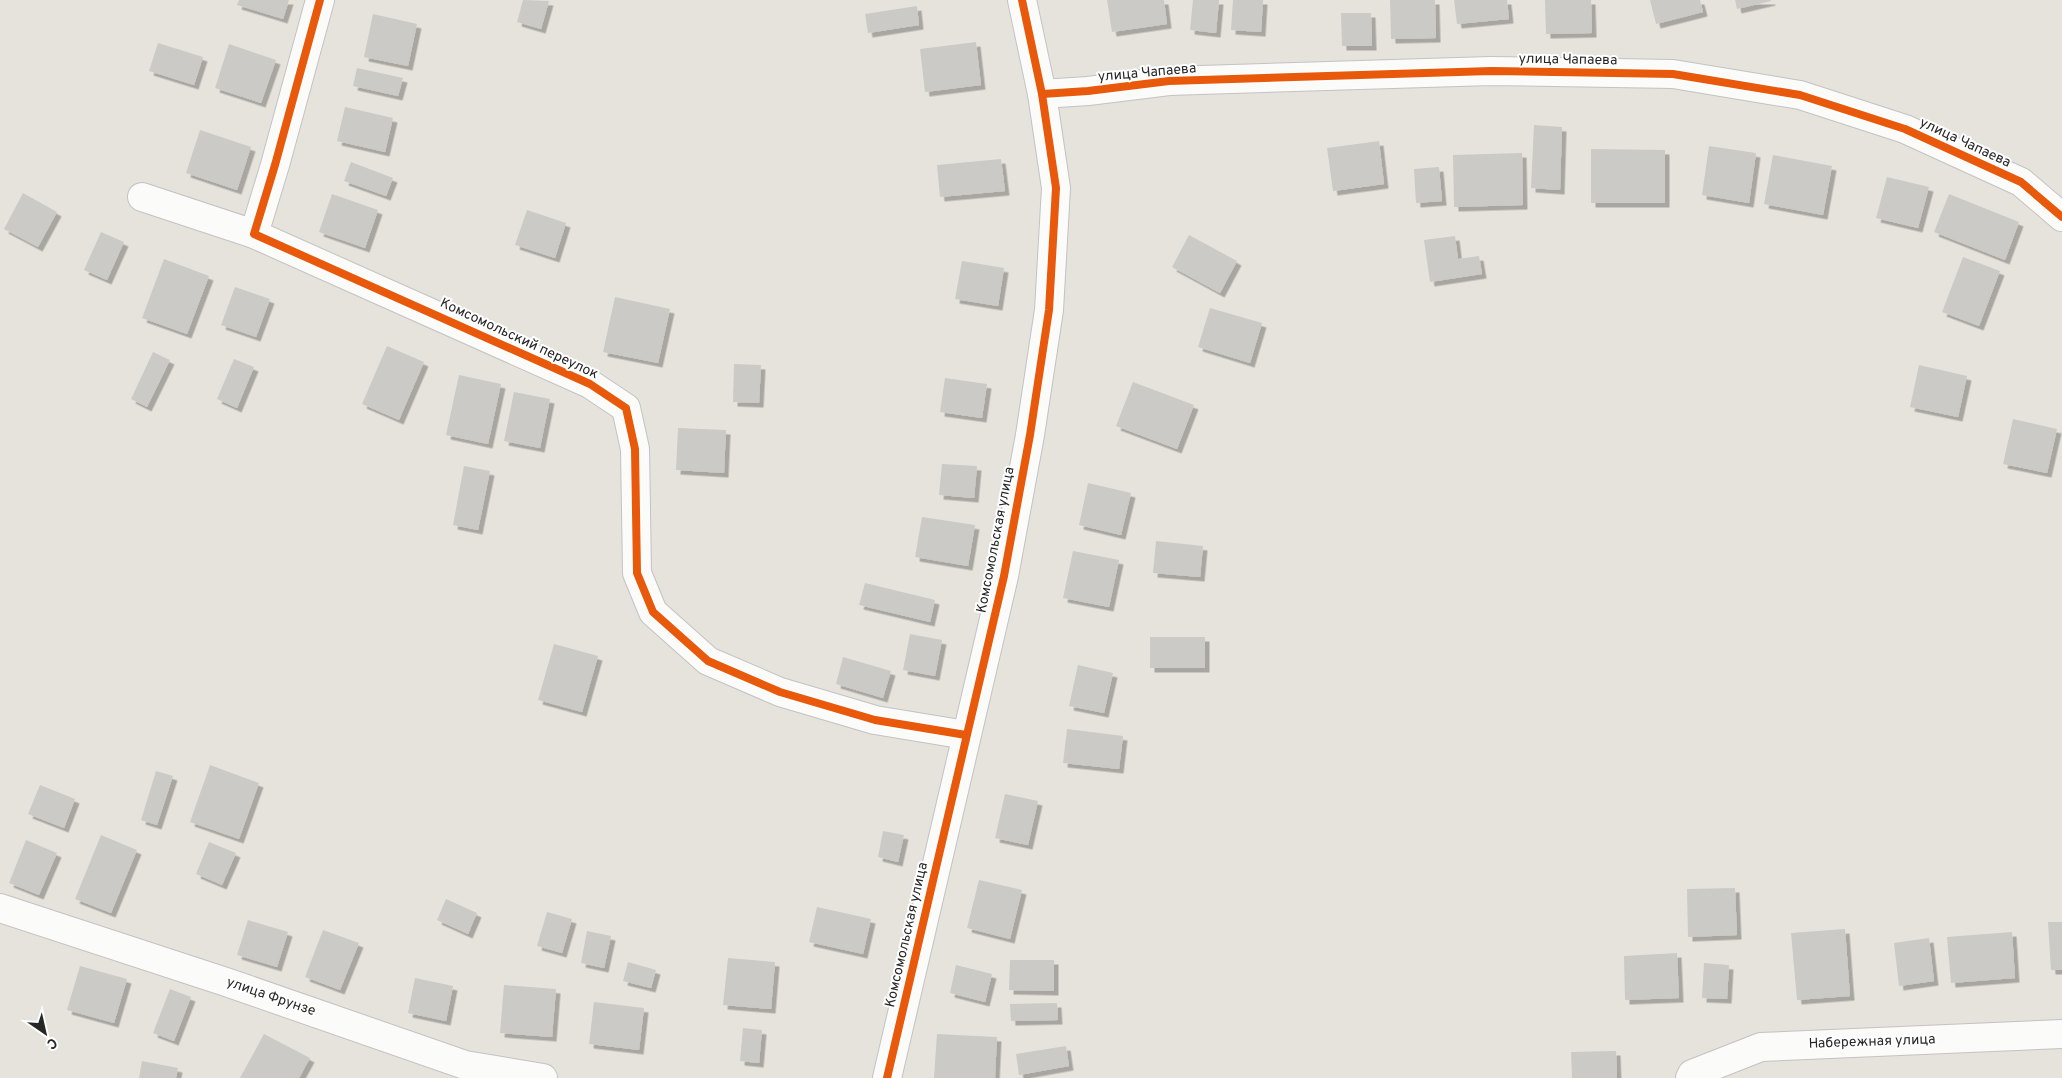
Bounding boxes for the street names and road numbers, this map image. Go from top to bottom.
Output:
street label: улица Чапаева [1518,51,1618,69]
street label: улица Чапаева [1097,60,1197,86]
street label: улица Чапаева [1917,114,2013,172]
street label: Комсомольский переулок [437,295,601,383]
street label: Комсомольская улица [973,465,1019,615]
street label: Комсомольская улица [882,861,932,1009]
street label: улица Фрунзе [224,974,318,1020]
street label: Набережная улица [1808,1031,1936,1053]

